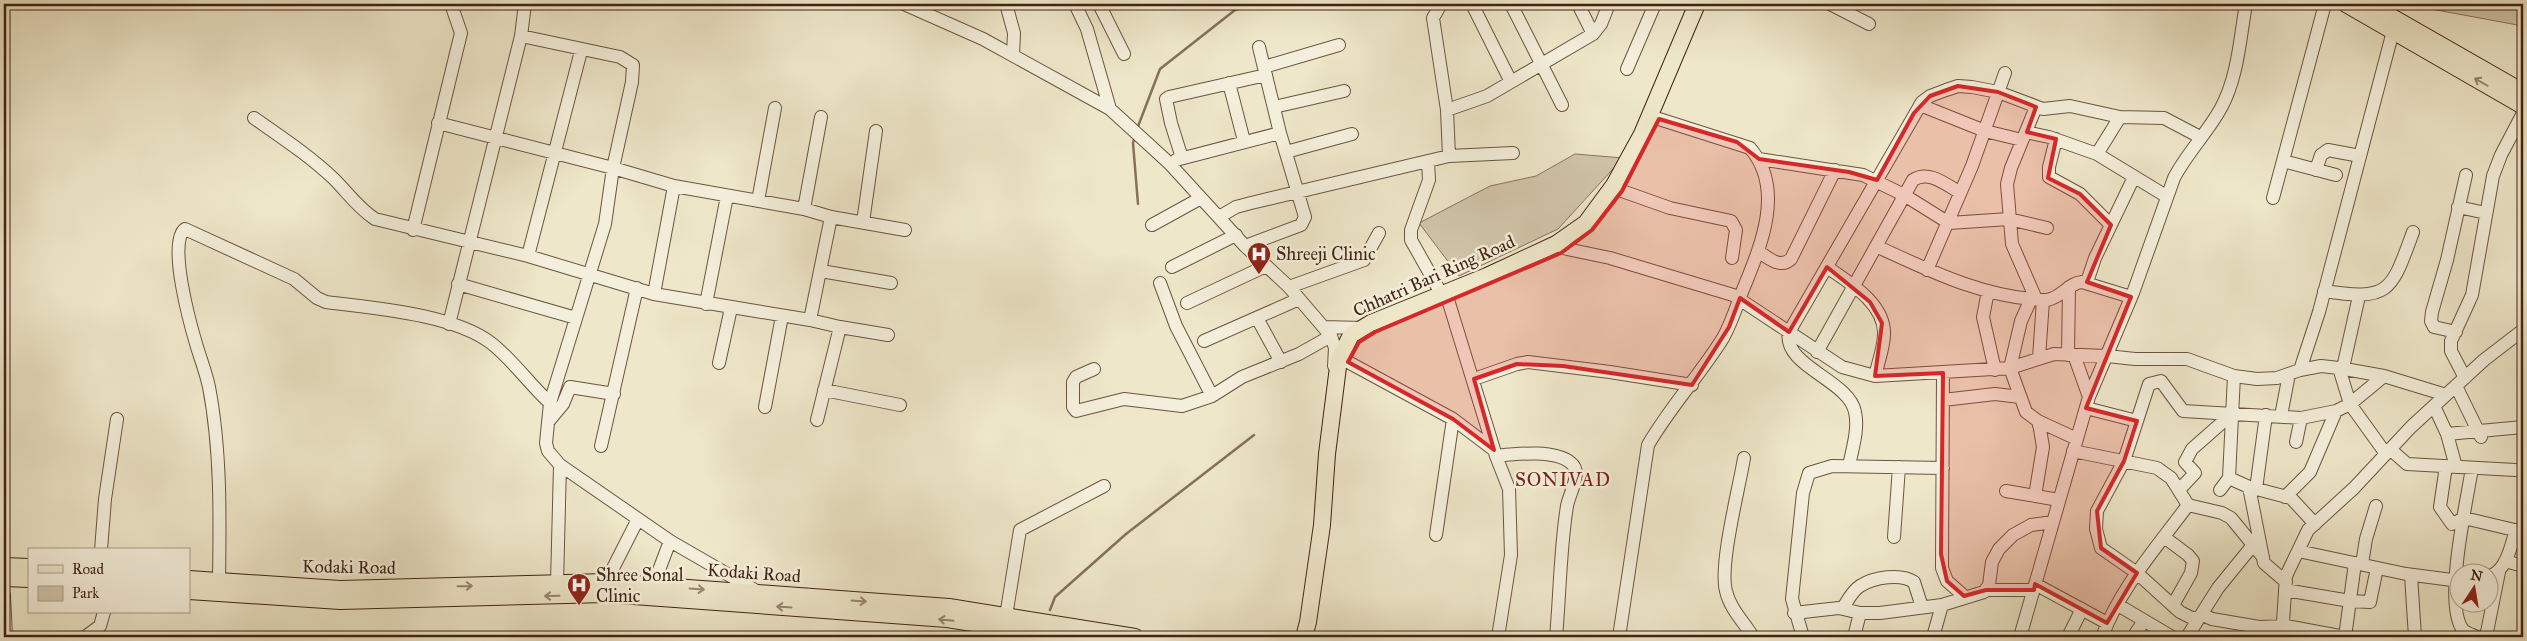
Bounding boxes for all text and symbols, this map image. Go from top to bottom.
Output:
one-way arrow [2475,76,2489,86]
street label: Chhatri Bari Ring Road [1350,230,1519,323]
hospital icon: Shreeji Clinic [1246,241,1272,275]
place label: Shreeji Clinic [1276,243,1376,265]
district label: SONIVAD [1515,468,1611,491]
legend [28,548,190,614]
street label: Kodaki Road [302,555,396,579]
street label: Kodaki Road [706,559,802,587]
text: Road [72,560,104,578]
place label: Shree Sonal Clinic [596,564,684,607]
north arrow [2450,564,2500,614]
text: N [2469,566,2484,585]
hospital icon: Shree Sonal Clinic [566,572,592,606]
one-way arrow [456,581,472,591]
text: Park [72,584,99,602]
one-way arrow [689,584,705,594]
one-way arrow [544,591,560,600]
one-way arrow [851,596,867,606]
one-way arrow [776,603,792,612]
one-way arrow [938,615,954,624]

